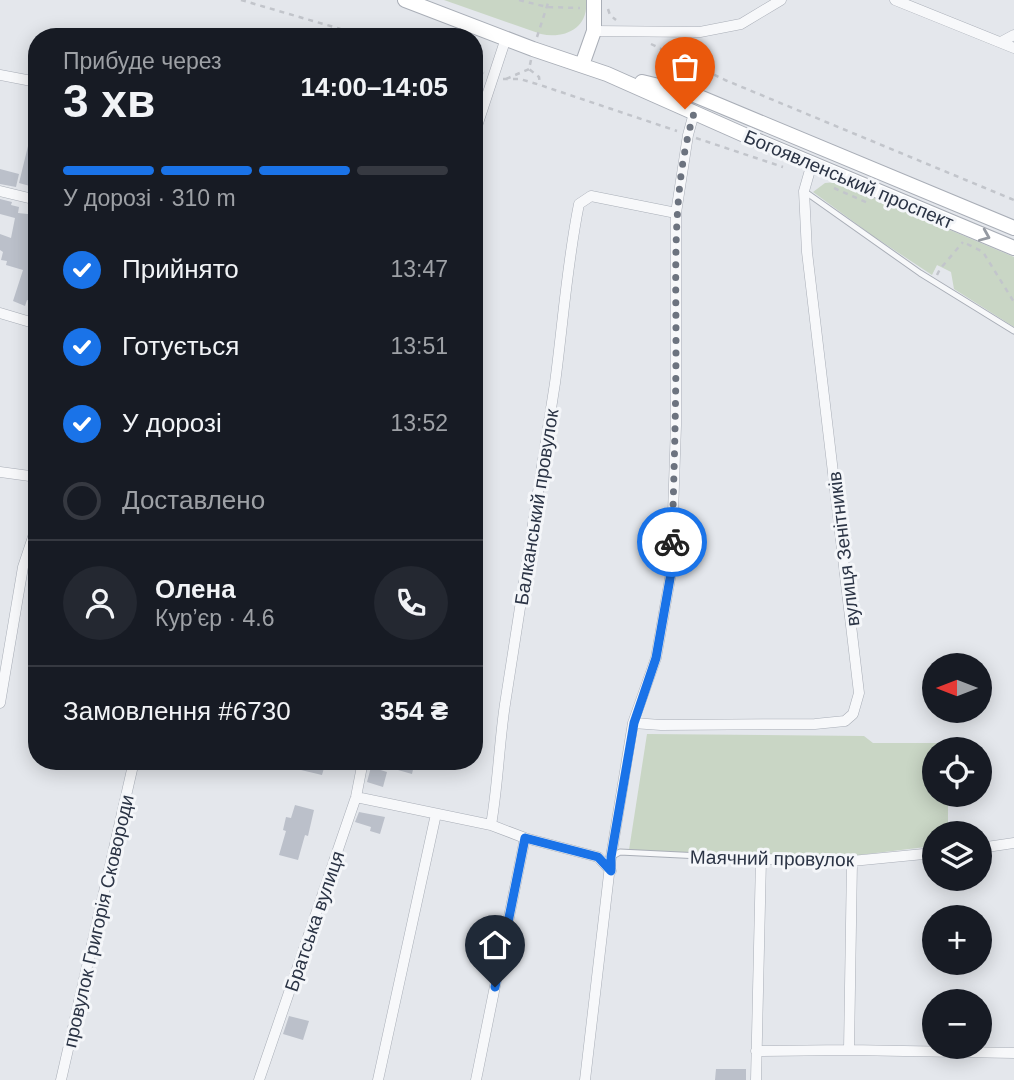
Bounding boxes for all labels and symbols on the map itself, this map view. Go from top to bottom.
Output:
pin [655,37,715,109]
street label: Богоявленський проспект [741,126,957,233]
one-way arrow [978,227,990,241]
street label: Балканський провулок [511,407,562,607]
street label: вулиця Зенітників [824,470,863,628]
courier [637,507,707,577]
north arrow [922,653,992,723]
street label: провулок Григорія Сковороди [59,792,138,1050]
street label: Маячний провулок [690,847,855,870]
street label: Братська вулиця [281,848,348,994]
pin [465,915,525,987]

